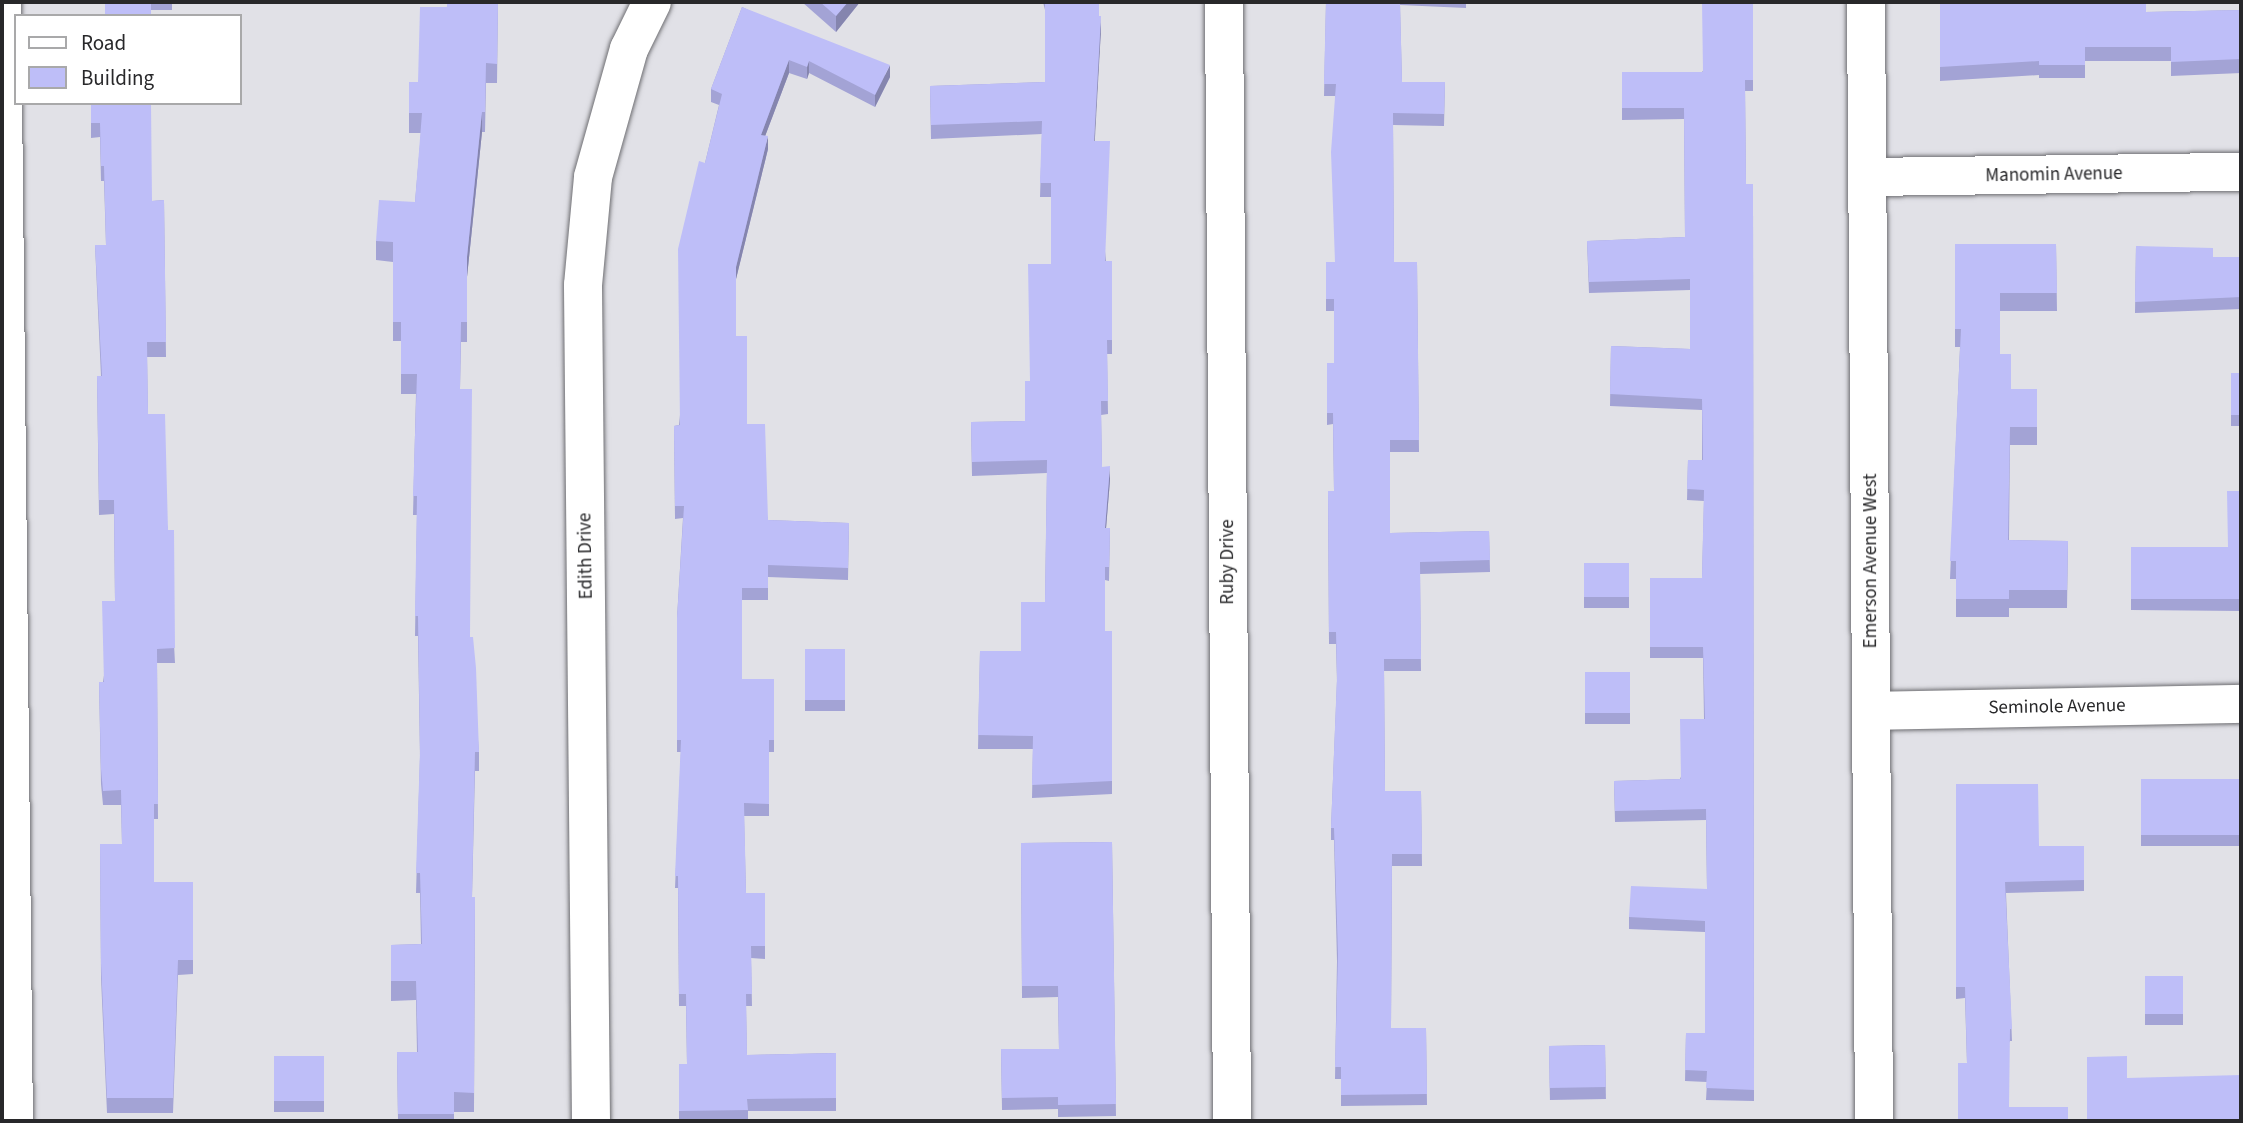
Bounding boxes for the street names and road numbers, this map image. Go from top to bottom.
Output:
street label: Manomin Avenue [1985,162,2123,188]
street label: Emerson Avenue West [1860,474,1882,648]
street label: Edith Drive [574,512,598,600]
street label: Ruby Drive [1217,519,1239,605]
street label: Seminole Avenue [1988,694,2126,720]

